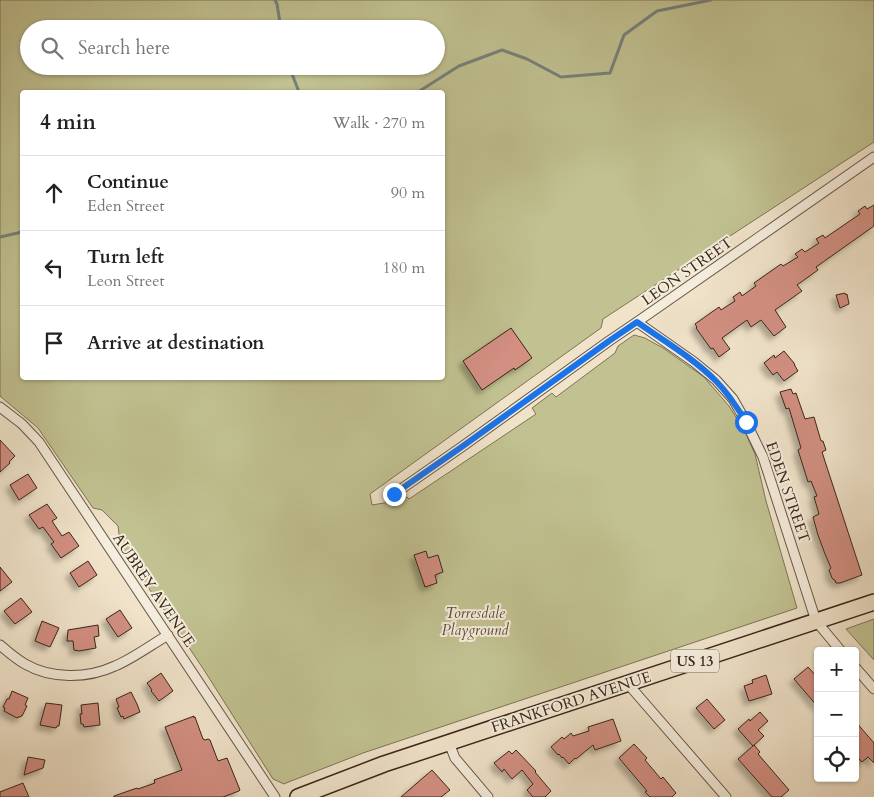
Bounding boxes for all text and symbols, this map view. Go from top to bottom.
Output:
search box [20,20,445,75]
icon: search [38,34,66,62]
text: Search here [78,35,170,61]
text: 4 min [40,108,96,137]
text: Walk · 270 m [333,112,425,134]
text: Continue [87,169,169,195]
icon: ahead [40,179,68,207]
text: 90 m [391,182,425,204]
text: Eden Street [87,195,165,217]
street label: LEON STREET [638,232,736,310]
text: Turn left [87,244,164,270]
icon: left [40,254,68,282]
text: 180 m [383,257,425,279]
text: Leon Street [87,270,164,292]
icon: arrive [40,329,68,357]
text: Arrive at destination [87,330,264,356]
route start [735,411,758,434]
street label: EDEN STREET [761,439,815,545]
route end [383,483,406,506]
street label: AUBREY AVENUE [108,529,200,651]
park label: Torresdale Playground [441,603,509,640]
map controls [814,647,859,782]
button: + [814,647,859,692]
road number: US 13 [671,649,719,672]
street label: FRANKFORD AVENUE [489,667,653,737]
button: − [814,692,859,737]
button: locate [814,737,859,782]

